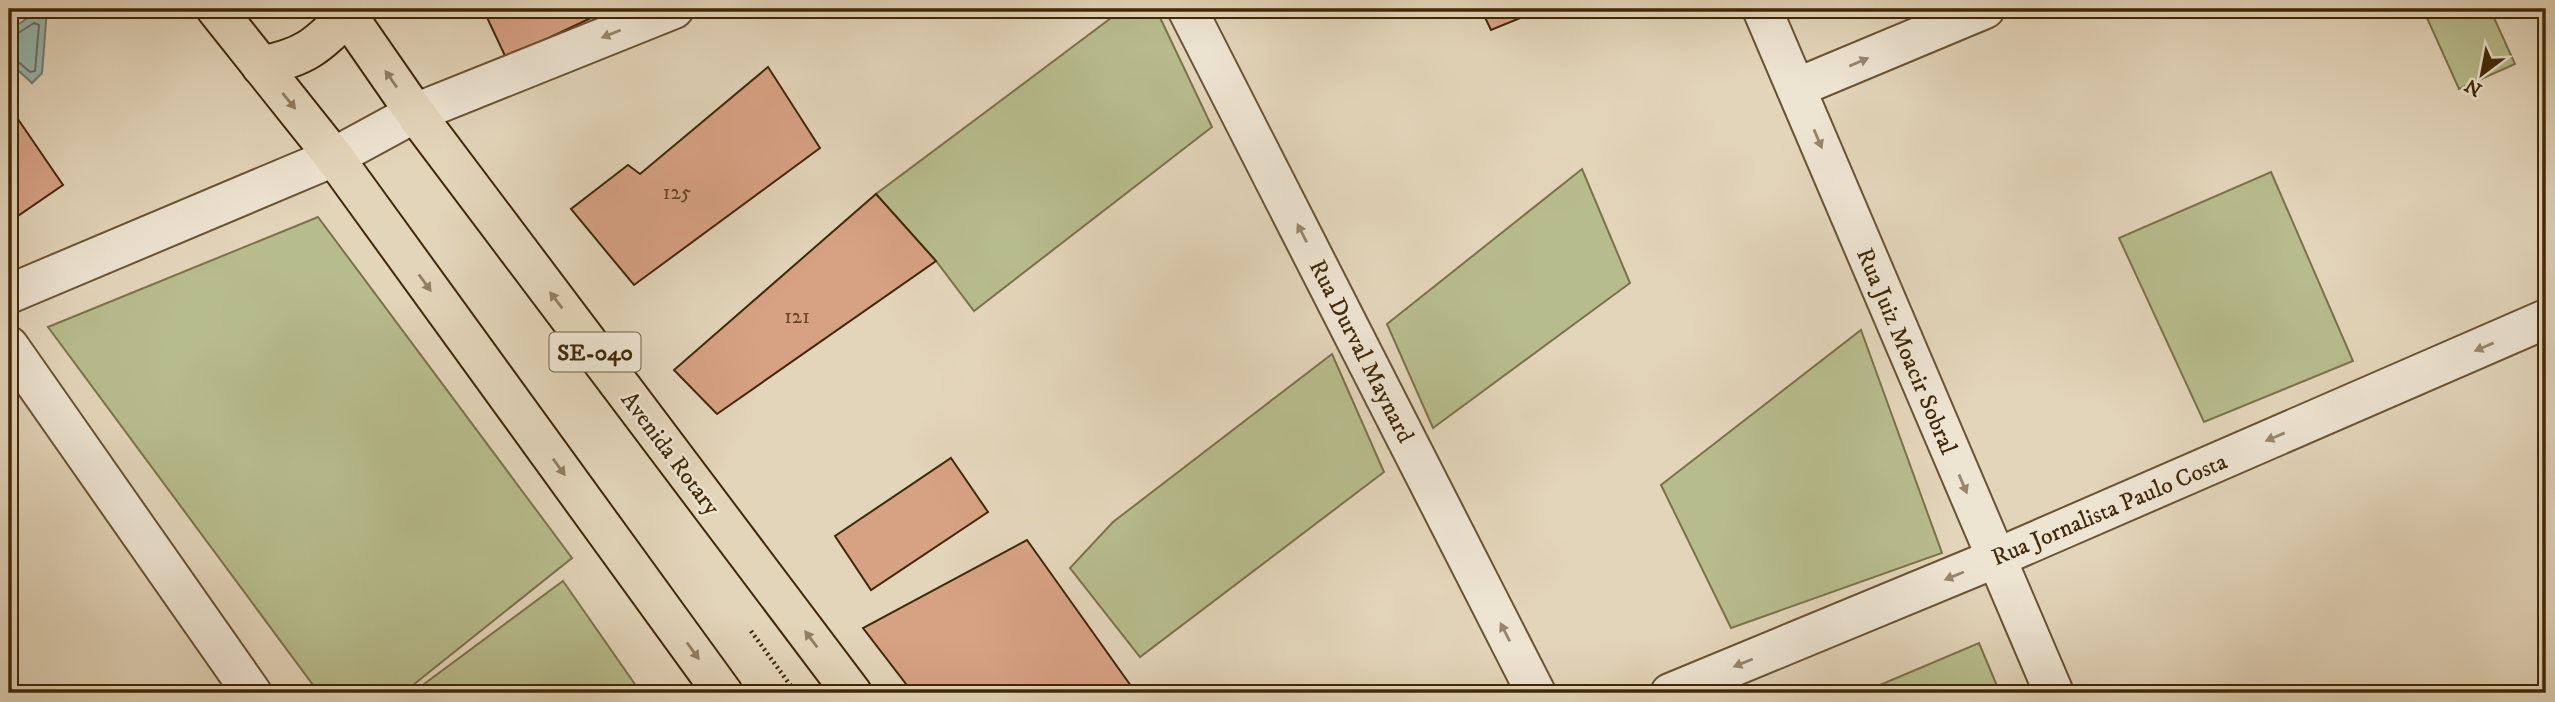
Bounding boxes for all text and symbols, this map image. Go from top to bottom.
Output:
one-way arrow [600,29,621,40]
north arrow [2446,38,2516,108]
one-way arrow [1849,56,1870,67]
one-way arrow [384,70,398,88]
text: N [2461,73,2486,101]
one-way arrow [281,92,296,109]
one-way arrow [1812,129,1823,150]
house number: 125 [663,180,691,206]
one-way arrow [1296,223,1307,243]
street label: Rua Juiz Moacir Sobral [1849,244,1963,460]
street label: Rua Durval Maynard [1302,255,1420,448]
one-way arrow [418,274,432,292]
one-way arrow [549,291,563,310]
house number: 121 [784,304,810,330]
road number: SE-040 [550,332,640,372]
one-way arrow [2473,341,2494,352]
street label: Avenida Rotary [614,386,727,522]
one-way arrow [2265,431,2285,443]
street label: Rua Jornalista Paulo Costa [1987,446,2232,573]
one-way arrow [552,458,566,476]
one-way arrow [1957,474,1969,494]
one-way arrow [1943,571,1964,582]
one-way arrow [1500,622,1512,642]
one-way arrow [804,630,818,648]
one-way arrow [685,642,699,660]
one-way arrow [1733,658,1754,669]

